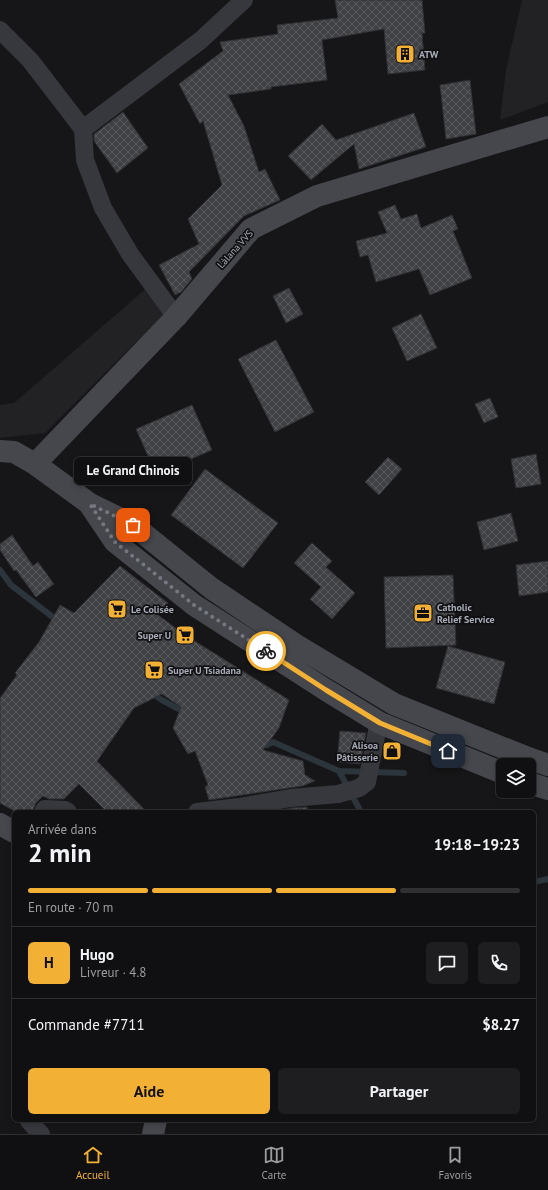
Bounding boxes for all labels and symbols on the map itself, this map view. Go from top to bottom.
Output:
building icon: ATW [394,43,416,65]
place label: ATW [419,48,439,61]
street label: Làlana VVS [214,227,256,271]
callout: Le Grand Chinois [74,457,192,485]
pin [116,508,150,542]
supermarket icon: Le Colisée [106,598,128,620]
place label: Catholic Relief Service [437,601,495,626]
office icon: Catholic Relief Service [412,602,434,624]
place label: Le Colisée [131,603,174,616]
supermarket icon: Super U [174,624,196,646]
place label: Super U [138,629,171,642]
courier [246,631,286,671]
supermarket icon: Super U Tsiadana [143,659,165,681]
place label: Super U Tsiadana [168,664,241,677]
pin [431,734,465,768]
place label: Alisoa Pâtisserie [336,739,378,764]
shop icon: Alisoa Pâtisserie [381,740,403,762]

